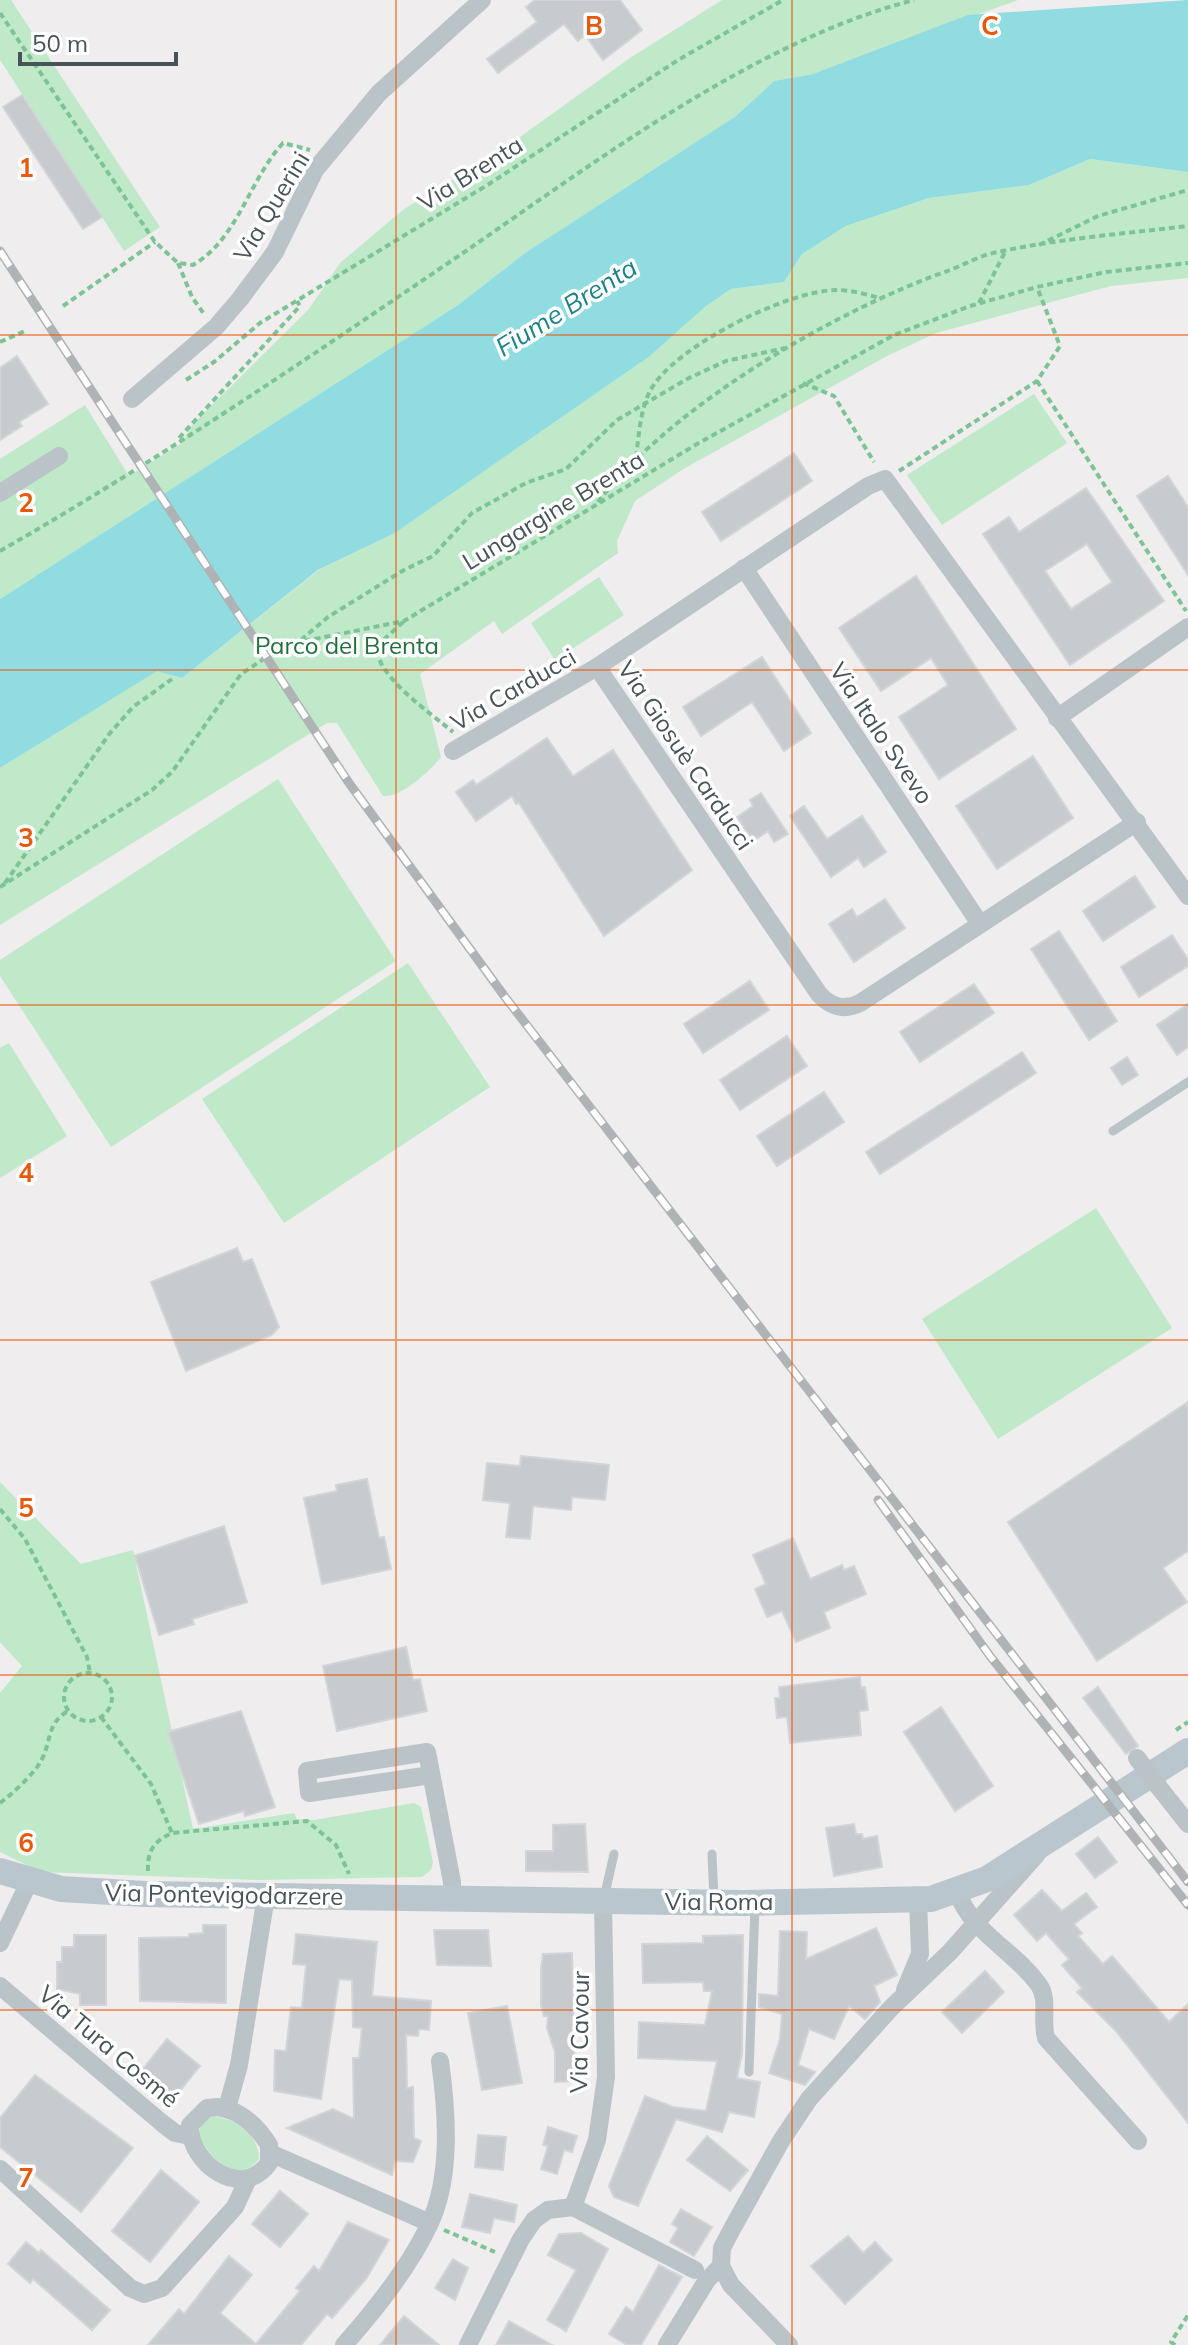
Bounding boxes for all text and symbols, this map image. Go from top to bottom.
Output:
text: B [585,9,603,42]
text: C [981,9,999,42]
scale bar [20,16,176,66]
text: 50 m [32,28,88,58]
street label: Via Brenta [412,129,528,217]
street label: Via Querini [227,146,315,266]
text: 1 [18,151,34,184]
water label: Fiume Brenta [489,250,643,364]
street label: Lungargine Brenta [457,444,649,576]
text: 2 [18,486,34,519]
park label: Parco del Brenta [255,630,439,660]
street label: Via Carducci [445,641,581,737]
street label: Via Giosuè Carducci [612,655,760,855]
street label: Via Italo Svevo [824,656,940,810]
text: 3 [18,821,34,854]
text: 4 [18,1156,34,1189]
text: 5 [18,1491,34,1524]
text: 6 [18,1826,34,1859]
street label: Via Pontevigodarzere [105,1877,343,1911]
street label: Via Roma [665,1886,773,1916]
street label: Via Cavour [563,1970,595,2093]
street label: Via Tura Cosmé [33,1978,185,2114]
text: 7 [18,2161,34,2194]

